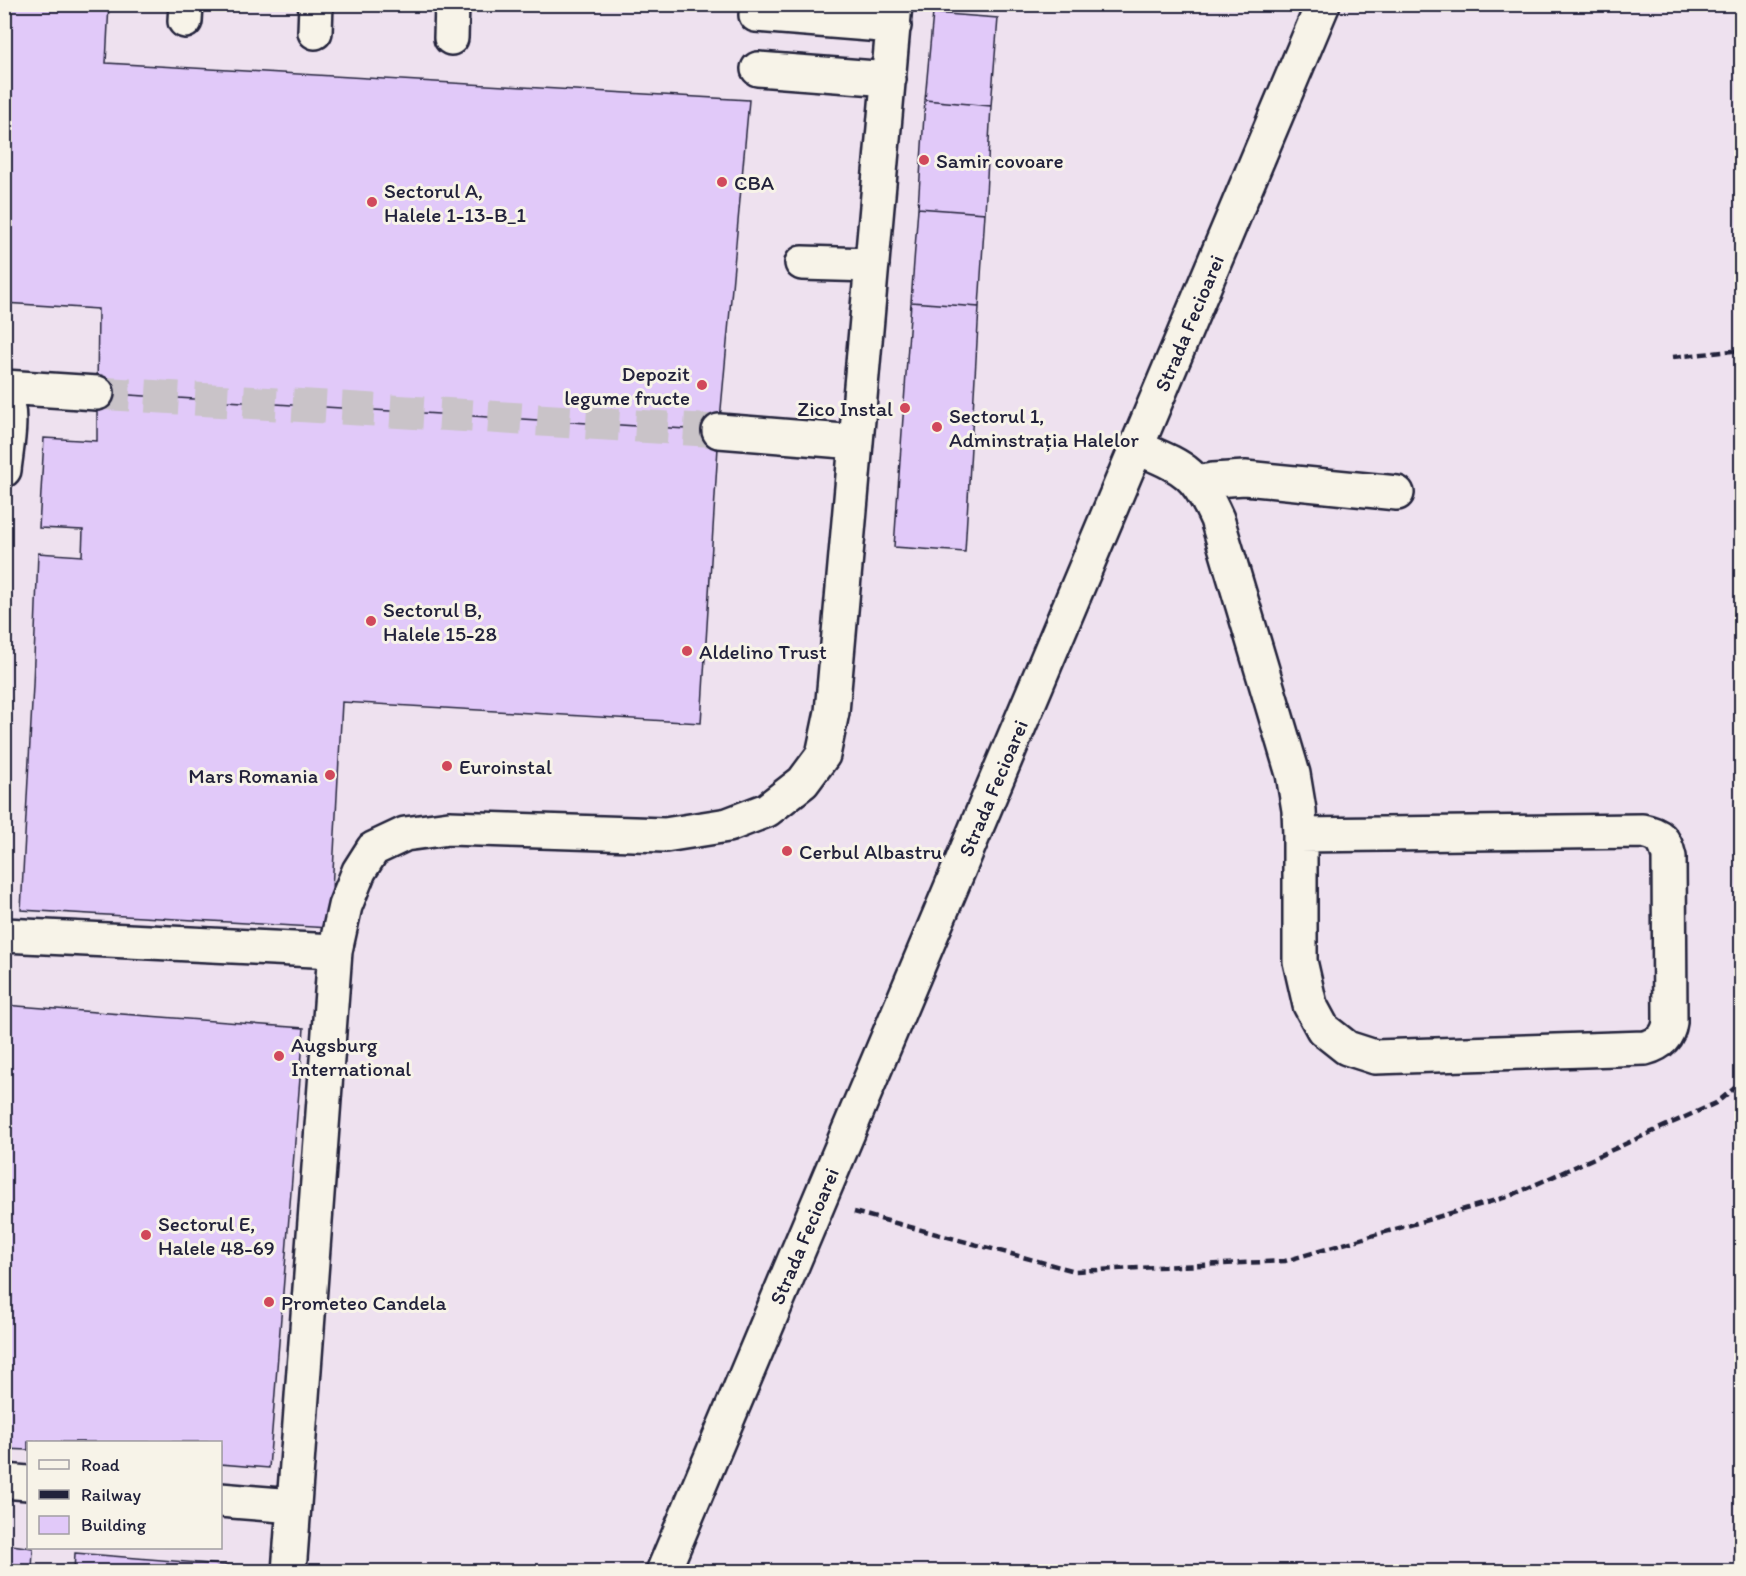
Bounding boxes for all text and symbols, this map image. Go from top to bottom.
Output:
place label: Samir covoare [936,148,1064,173]
marker: Samir covoare [917,153,931,167]
place label: CBA [734,170,775,195]
marker: CBA [715,175,729,189]
place label: Sectorul A, Halele 1-13-B_1 [384,178,526,227]
marker: Sectorul A, Halele 1-13-B_1 [365,195,379,209]
street label: Strada Fecioarei [1149,251,1229,395]
place label: Depozit legume fructe [564,361,690,410]
marker: Depozit legume fructe [695,378,709,392]
place label: Zico Instal [797,396,893,421]
marker: Zico Instal [898,401,912,415]
place label: Sectorul 1, Adminstrația Halelor [949,403,1140,452]
marker: Sectorul 1, Adminstrația Halelor [930,420,944,434]
place label: Sectorul B, Halele 15-28 [383,597,497,646]
marker: Sectorul B, Halele 15-28 [364,614,378,628]
place label: Aldelino Trust [699,639,827,664]
marker: Aldelino Trust [680,644,694,658]
street label: Strada Fecioarei [953,716,1033,860]
place label: Euroinstal [459,754,552,779]
marker: Euroinstal [440,759,454,773]
place label: Mars Romania [188,763,318,788]
marker: Mars Romania [323,768,337,782]
place label: Cerbul Albastru [799,839,942,864]
marker: Cerbul Albastru [780,844,794,858]
place label: Augsburg International [291,1032,411,1081]
marker: Augsburg International [272,1049,286,1063]
street label: Strada Fecioarei [764,1164,844,1308]
place label: Sectorul E, Halele 48-69 [158,1211,275,1260]
marker: Sectorul E, Halele 48-69 [139,1228,153,1242]
place label: Prometeo Candela [281,1290,446,1315]
marker: Prometeo Candela [262,1295,276,1309]
legend [27,1441,222,1549]
text: Road [81,1454,120,1476]
text: Railway [81,1484,142,1506]
text: Building [81,1514,147,1536]

